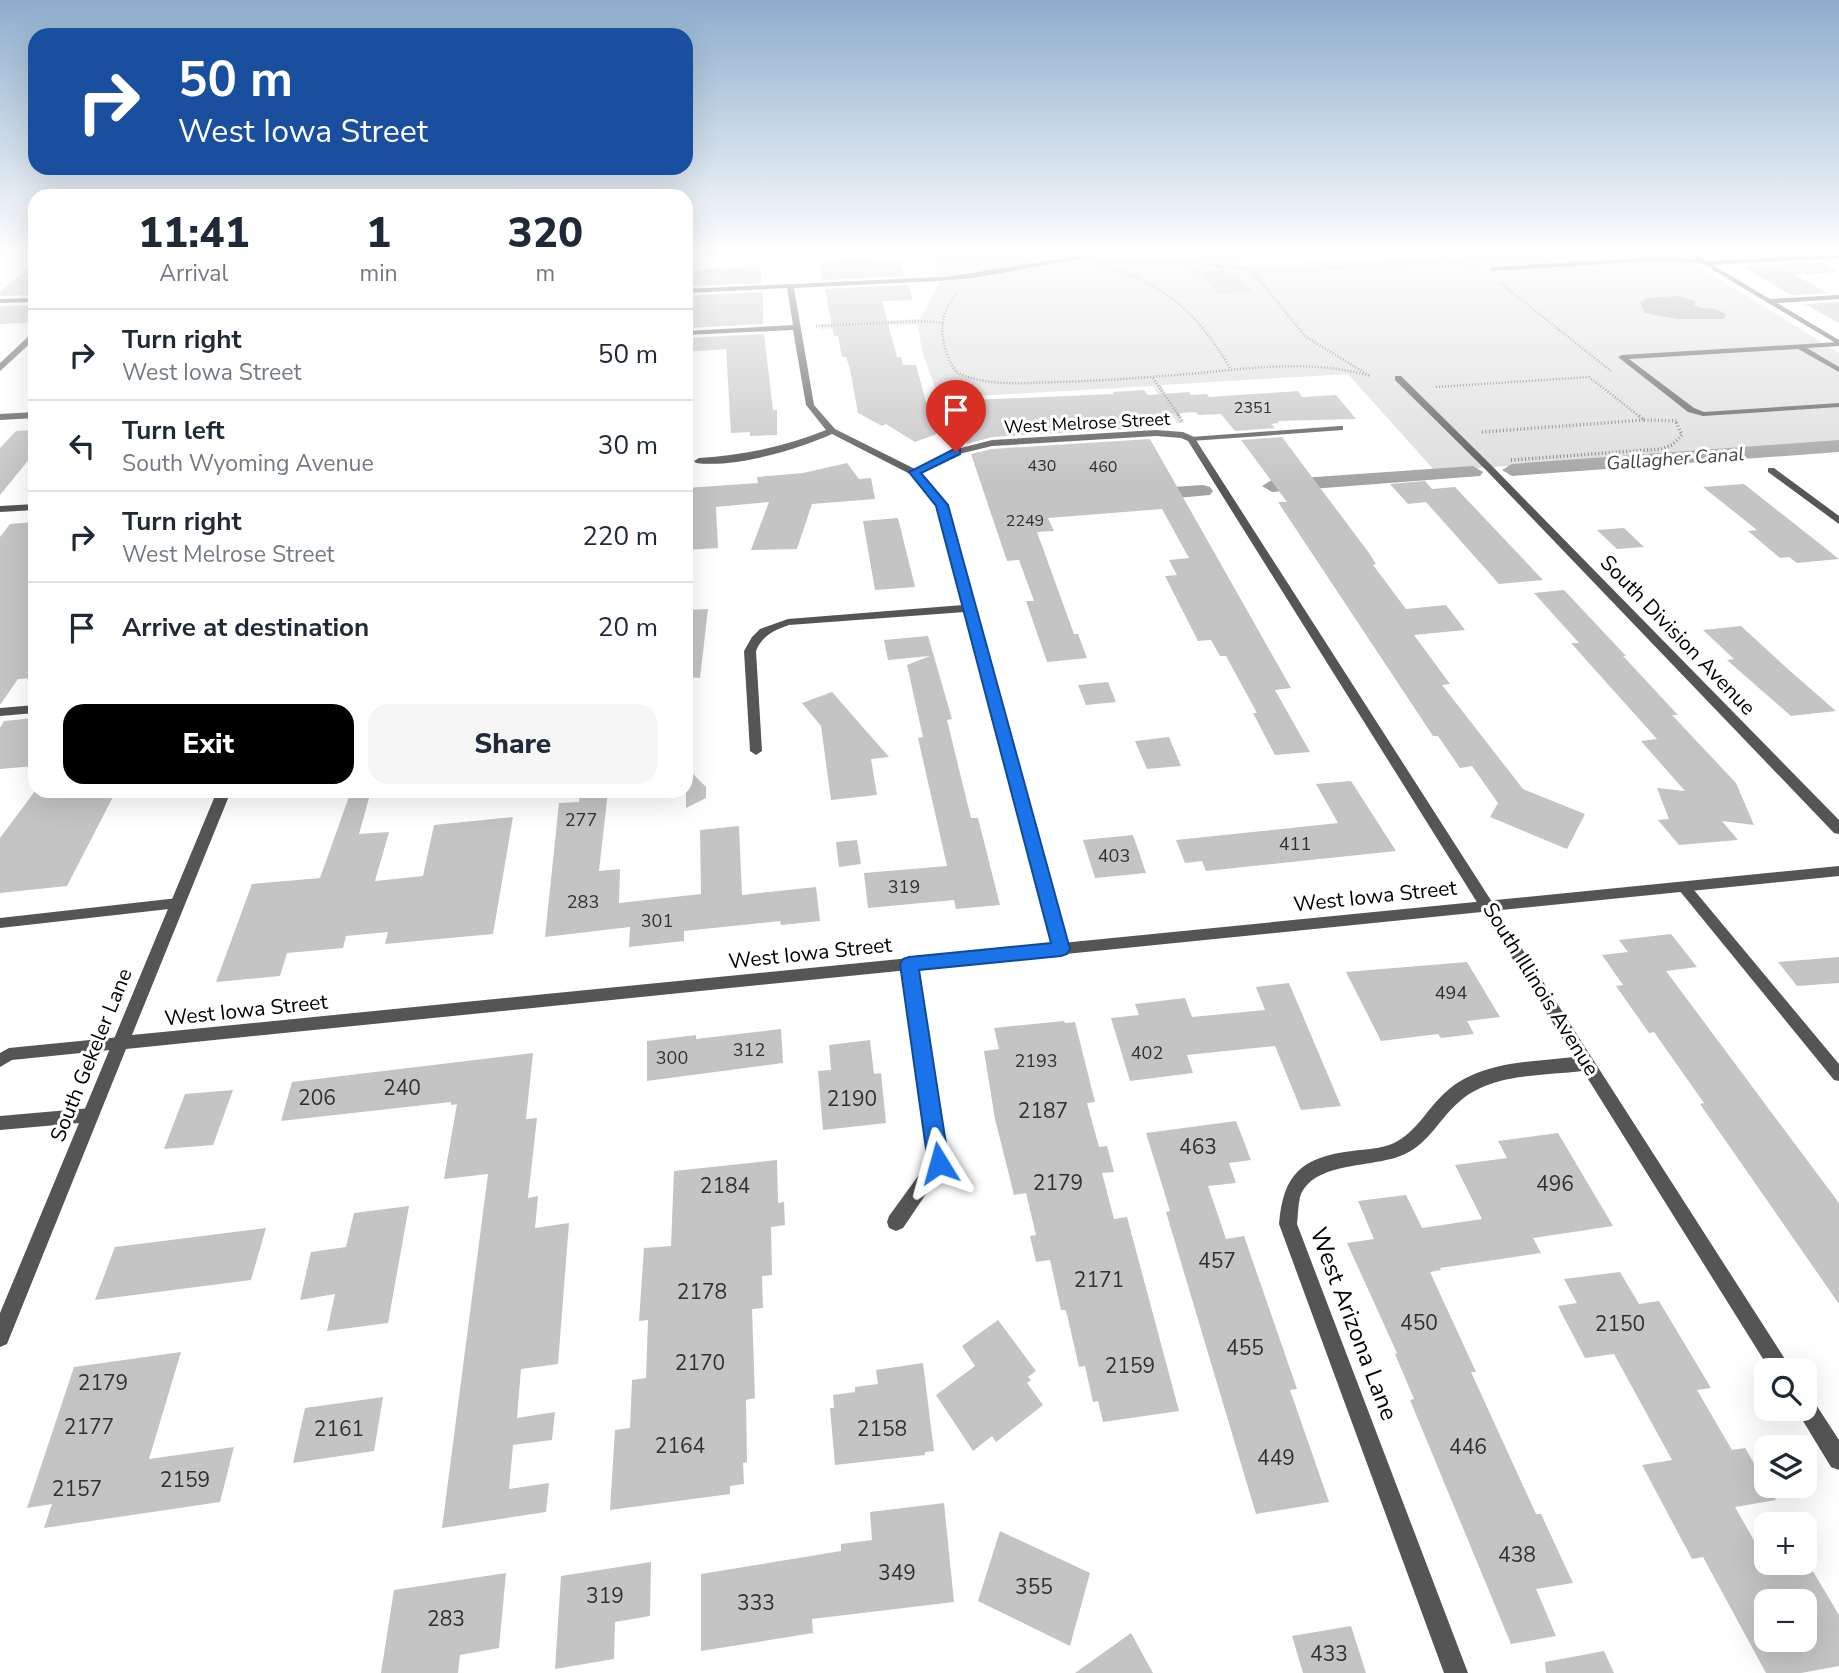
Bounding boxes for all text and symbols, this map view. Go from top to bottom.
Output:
text: 50 m [178,46,293,113]
icon: right [63,56,154,147]
text: West Iowa Street [178,110,428,153]
text: 11:41 [138,205,250,262]
text: 1 [366,205,391,262]
text: 320 [508,205,583,262]
text: Arrival [159,258,228,289]
text: min [360,258,398,289]
text: m [535,258,555,289]
text: Turn right [122,322,241,357]
icon: right [63,336,101,374]
text: 50 m [598,337,658,372]
text: West Iowa Street [122,357,302,388]
pin [926,380,986,452]
icon: arrive [937,391,975,429]
house number: 2351 [1234,397,1272,419]
street label: West Melrose Street [1003,407,1171,439]
text: Turn left [122,413,225,448]
icon: left [63,427,101,465]
text: 30 m [598,428,658,463]
water label: Gallagher Canal [1605,441,1745,477]
text: South Wyoming Avenue [122,448,374,479]
house number: 430 [1028,455,1056,477]
house number: 460 [1089,456,1117,478]
text: Turn right [122,504,241,539]
house number: 2249 [1006,510,1044,532]
icon: right [63,518,101,556]
text: 220 m [582,519,658,554]
text: West Melrose Street [122,539,335,570]
street label: South Division Avenue [1594,549,1762,721]
icon: arrive [63,609,101,647]
text: Arrive at destination [122,610,369,645]
text: 20 m [598,610,658,645]
button: Exit [63,704,354,784]
button: Share [368,704,658,784]
house number: 277 [565,808,597,832]
house number: 411 [1279,832,1311,856]
house number: 403 [1098,844,1130,868]
street label: West Iowa Street [1292,873,1459,918]
house number: 319 [888,875,920,899]
house number: 283 [567,890,599,914]
street label: South Illinois Avenue [1476,897,1606,1081]
house number: 301 [641,909,673,933]
street label: West Iowa Street [727,930,894,975]
street label: South Gekeler Lane [43,964,139,1146]
house number: 494 [1435,981,1467,1005]
street label: West Iowa Street [163,987,330,1032]
house number: 312 [733,1038,765,1062]
house number: 402 [1131,1041,1163,1065]
house number: 300 [656,1046,688,1070]
house number: 2193 [1014,1049,1058,1073]
house number: 240 [383,1074,421,1102]
house number: 206 [298,1084,336,1112]
house number: 2190 [827,1085,877,1113]
house number: 2187 [1018,1097,1068,1125]
position arrow [902,1126,976,1200]
house number: 463 [1179,1133,1217,1161]
house number: 2179 [1033,1169,1083,1197]
house number: 496 [1536,1170,1574,1198]
house number: 2184 [700,1172,750,1200]
street label: West Arizona Lane [1302,1223,1406,1425]
house number: 457 [1198,1247,1236,1275]
house number: 2171 [1074,1266,1124,1294]
house number: 2178 [677,1278,727,1306]
house number: 450 [1400,1309,1438,1337]
house number: 2150 [1595,1310,1645,1338]
house number: 455 [1226,1334,1264,1362]
house number: 2170 [675,1349,725,1377]
house number: 2159 [1105,1352,1155,1380]
map controls [1754,1358,1817,1652]
button: search [1754,1358,1817,1421]
house number: 2179 [78,1369,128,1397]
house number: 2177 [64,1413,114,1441]
house number: 2161 [314,1415,364,1443]
house number: 2158 [857,1415,907,1443]
house number: 2164 [655,1432,705,1460]
house number: 446 [1449,1433,1487,1461]
button: layers [1754,1435,1817,1498]
house number: 449 [1257,1444,1295,1472]
house number: 2159 [160,1466,210,1494]
house number: 2157 [52,1475,102,1503]
button: + [1754,1512,1817,1575]
house number: 438 [1498,1541,1536,1569]
house number: 349 [878,1559,916,1587]
house number: 355 [1015,1573,1053,1601]
house number: 319 [586,1582,624,1610]
house number: 333 [737,1589,775,1617]
button: − [1754,1589,1817,1652]
house number: 283 [427,1605,465,1633]
house number: 433 [1310,1640,1348,1668]

